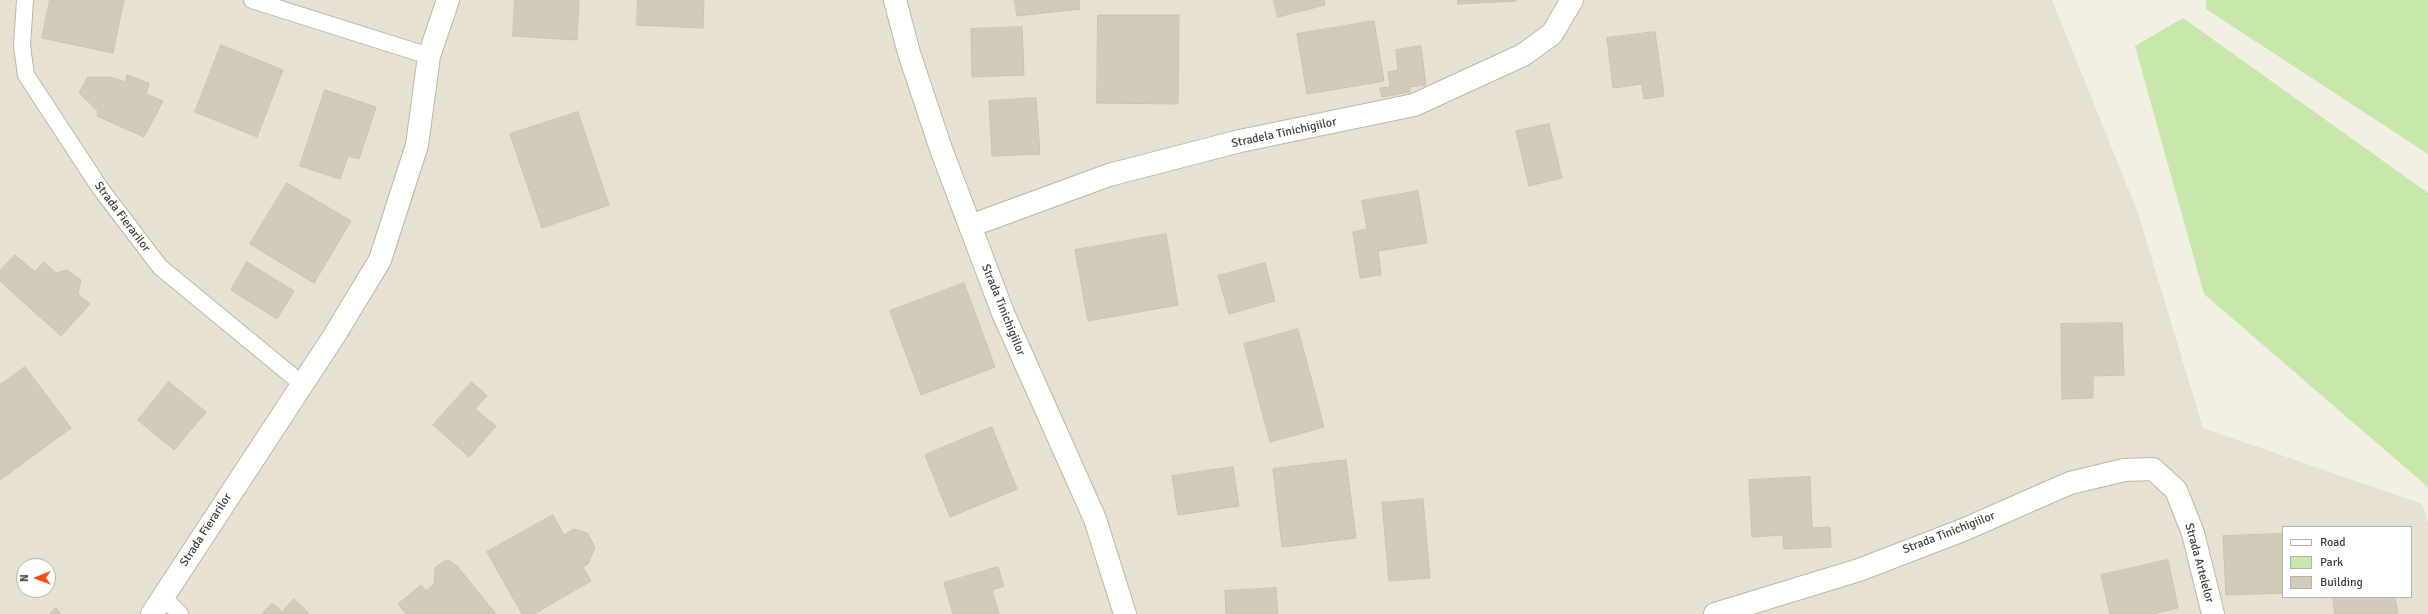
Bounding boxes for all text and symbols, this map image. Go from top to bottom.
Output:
street label: Stradela Tinichigiilor [1230,115,1338,151]
street label: Strada Fierarilor [91,179,153,255]
street label: Strada Tinichigiilor [978,262,1028,358]
street label: Strada Fierarilor [177,491,235,569]
street label: Strada Tinichigiilor [1901,509,1997,557]
street label: Strada Artelelor [2181,522,2217,604]
legend [2282,526,2412,598]
text: Road [2320,535,2346,550]
text: Park [2320,555,2343,570]
north arrow [16,558,56,598]
text: N [18,574,31,582]
text: Building [2320,575,2363,590]

